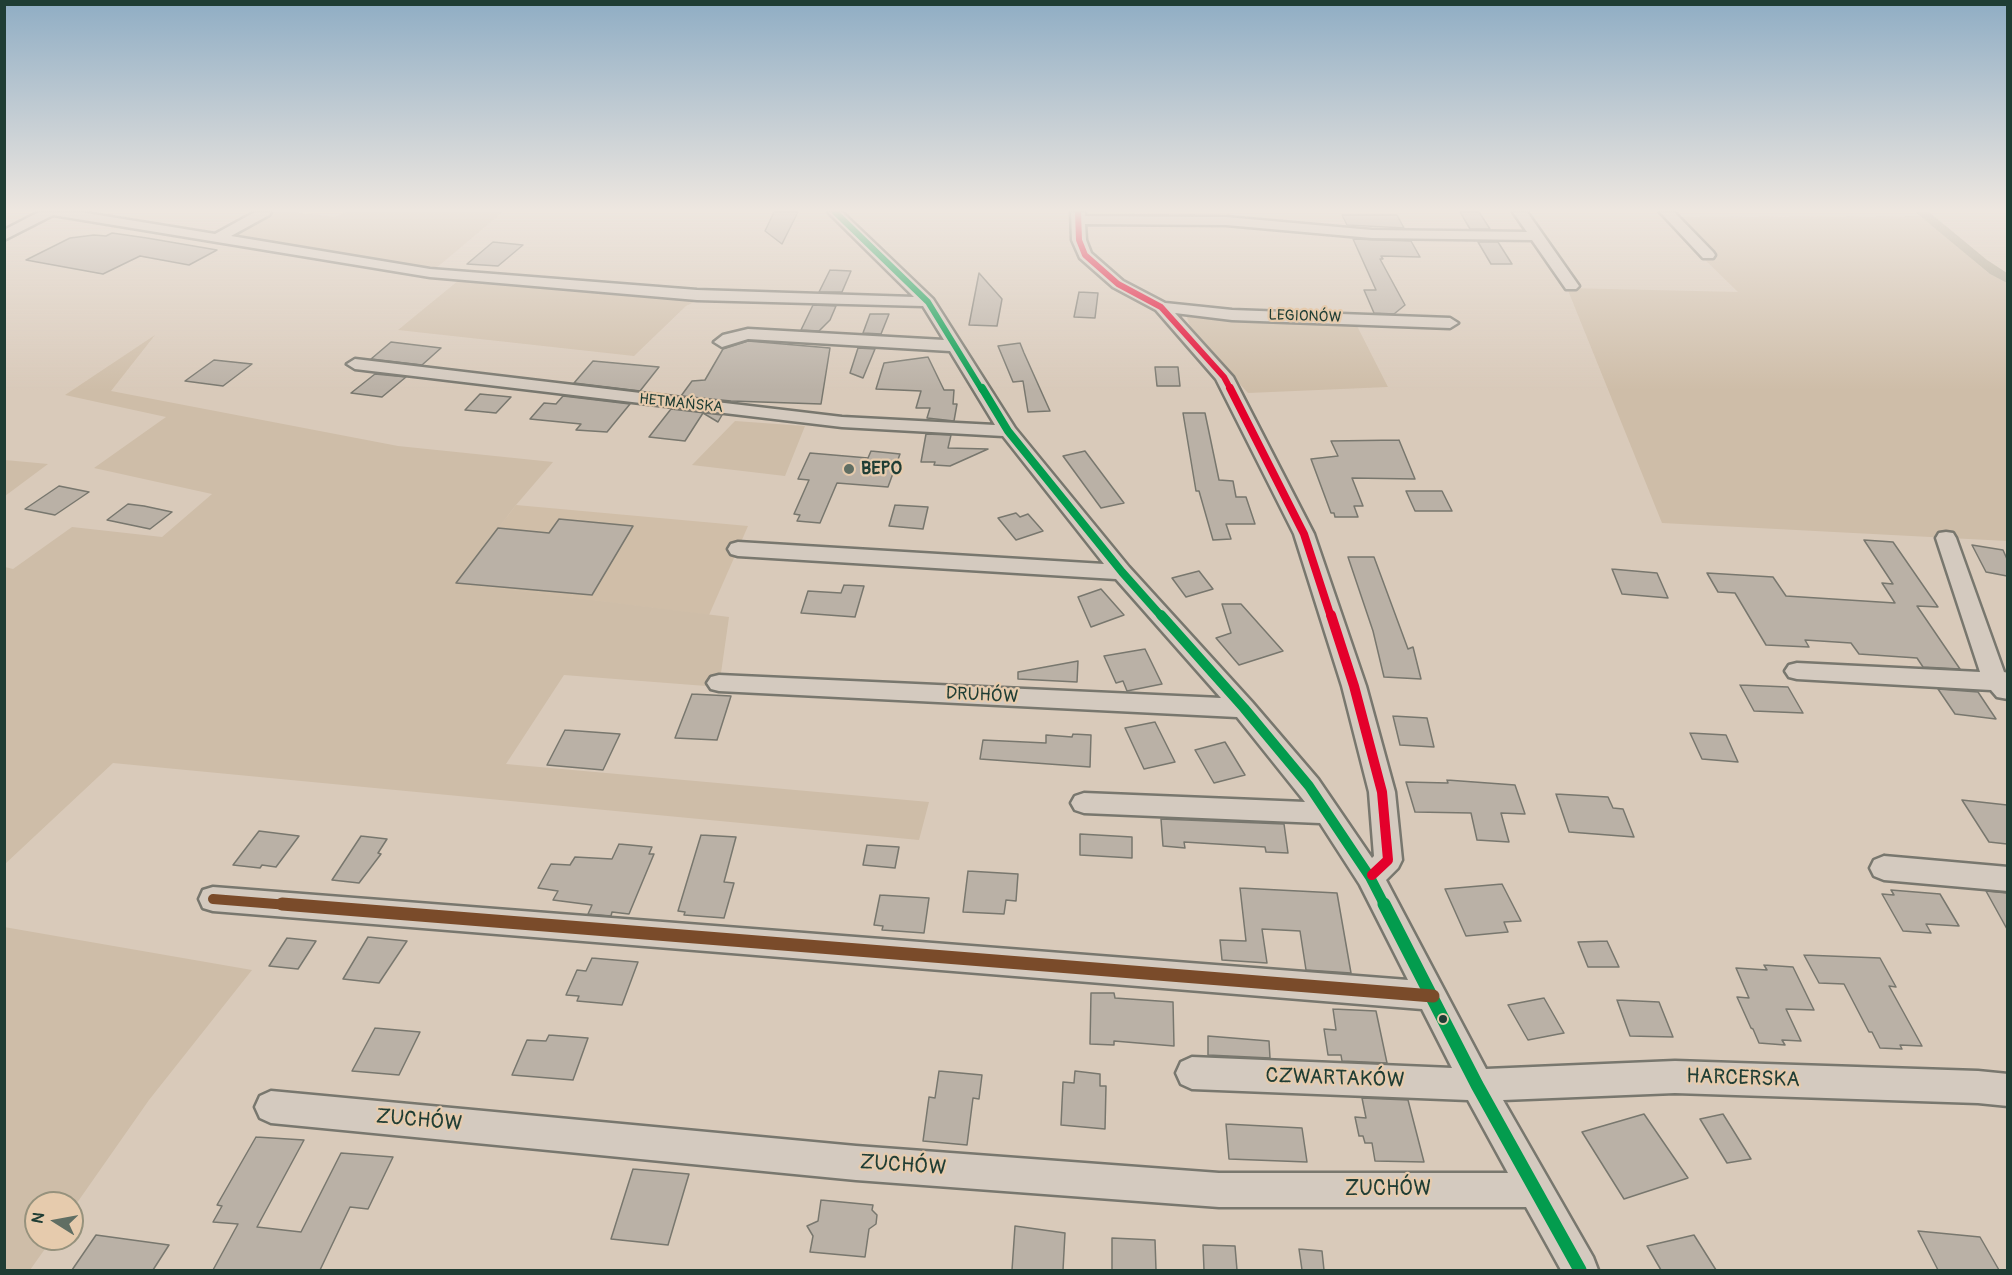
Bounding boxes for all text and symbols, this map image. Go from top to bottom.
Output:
street label: LEGIONÓW [1268,307,1342,327]
street label: HETMAŃSKA [638,391,724,417]
place label: BEPO [861,458,902,480]
marker: BEPO [842,462,856,476]
street label: DRUHÓW [945,683,1019,709]
unlabelled marker [1437,1013,1449,1025]
street label: CZWARTAKÓW [1265,1064,1405,1094]
street label: HARCERSKA [1686,1064,1800,1094]
street label: ZUCHÓW [375,1105,463,1137]
street label: ZUCHÓW [859,1150,947,1182]
street label: ZUCHÓW [1345,1177,1431,1203]
north arrow [24,1191,84,1251]
text: N [27,1211,49,1225]

